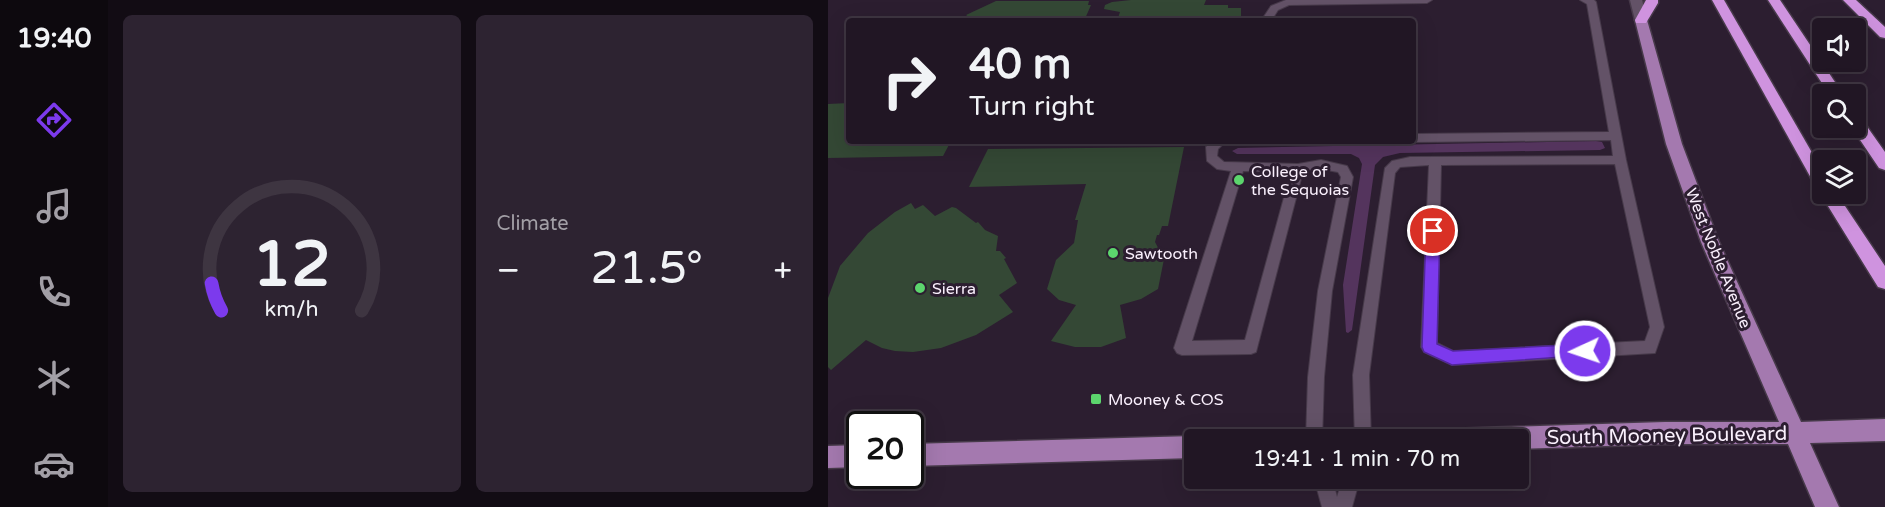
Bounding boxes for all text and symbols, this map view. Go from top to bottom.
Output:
map controls [1812,18,1866,204]
button: sound [1812,18,1866,72]
text: 19:40 [17,22,91,55]
text: 40 m [969,39,1071,90]
icon: right [870,42,948,120]
button: search [1812,84,1866,138]
text: Turn right [969,90,1095,123]
icon: directions [33,99,75,141]
button: layers [1812,150,1866,204]
place label: College of the Sequoias [1251,162,1349,200]
marker: College of the Sequoias [1232,173,1246,187]
icon: music [33,185,75,227]
street label: West Noble Avenue [1681,185,1755,331]
pin [1407,205,1458,256]
text: Climate [497,212,569,236]
icon: arrive [1416,214,1449,247]
text: 12 [253,228,331,303]
text: 21.5° [590,242,703,296]
place label: Sawtooth [1125,244,1198,264]
marker: Sawtooth [1106,246,1120,260]
text: − [497,251,520,290]
text: + [773,251,792,290]
icon: phone [33,271,75,313]
place label: Sierra [932,279,976,299]
marker: Sierra [913,281,927,295]
text: km/h [265,296,319,322]
position arrow [1553,319,1617,383]
icon: climate [33,357,75,399]
place label: Mooney & COS [1108,390,1224,410]
marker: Mooney & COS [1089,392,1103,406]
speed limit sign: 20 [846,411,924,489]
street label: South Mooney Boulevard [1547,422,1787,450]
icon: car [33,443,75,485]
text: 19:41 · 1 min · 70 m [1253,446,1460,472]

